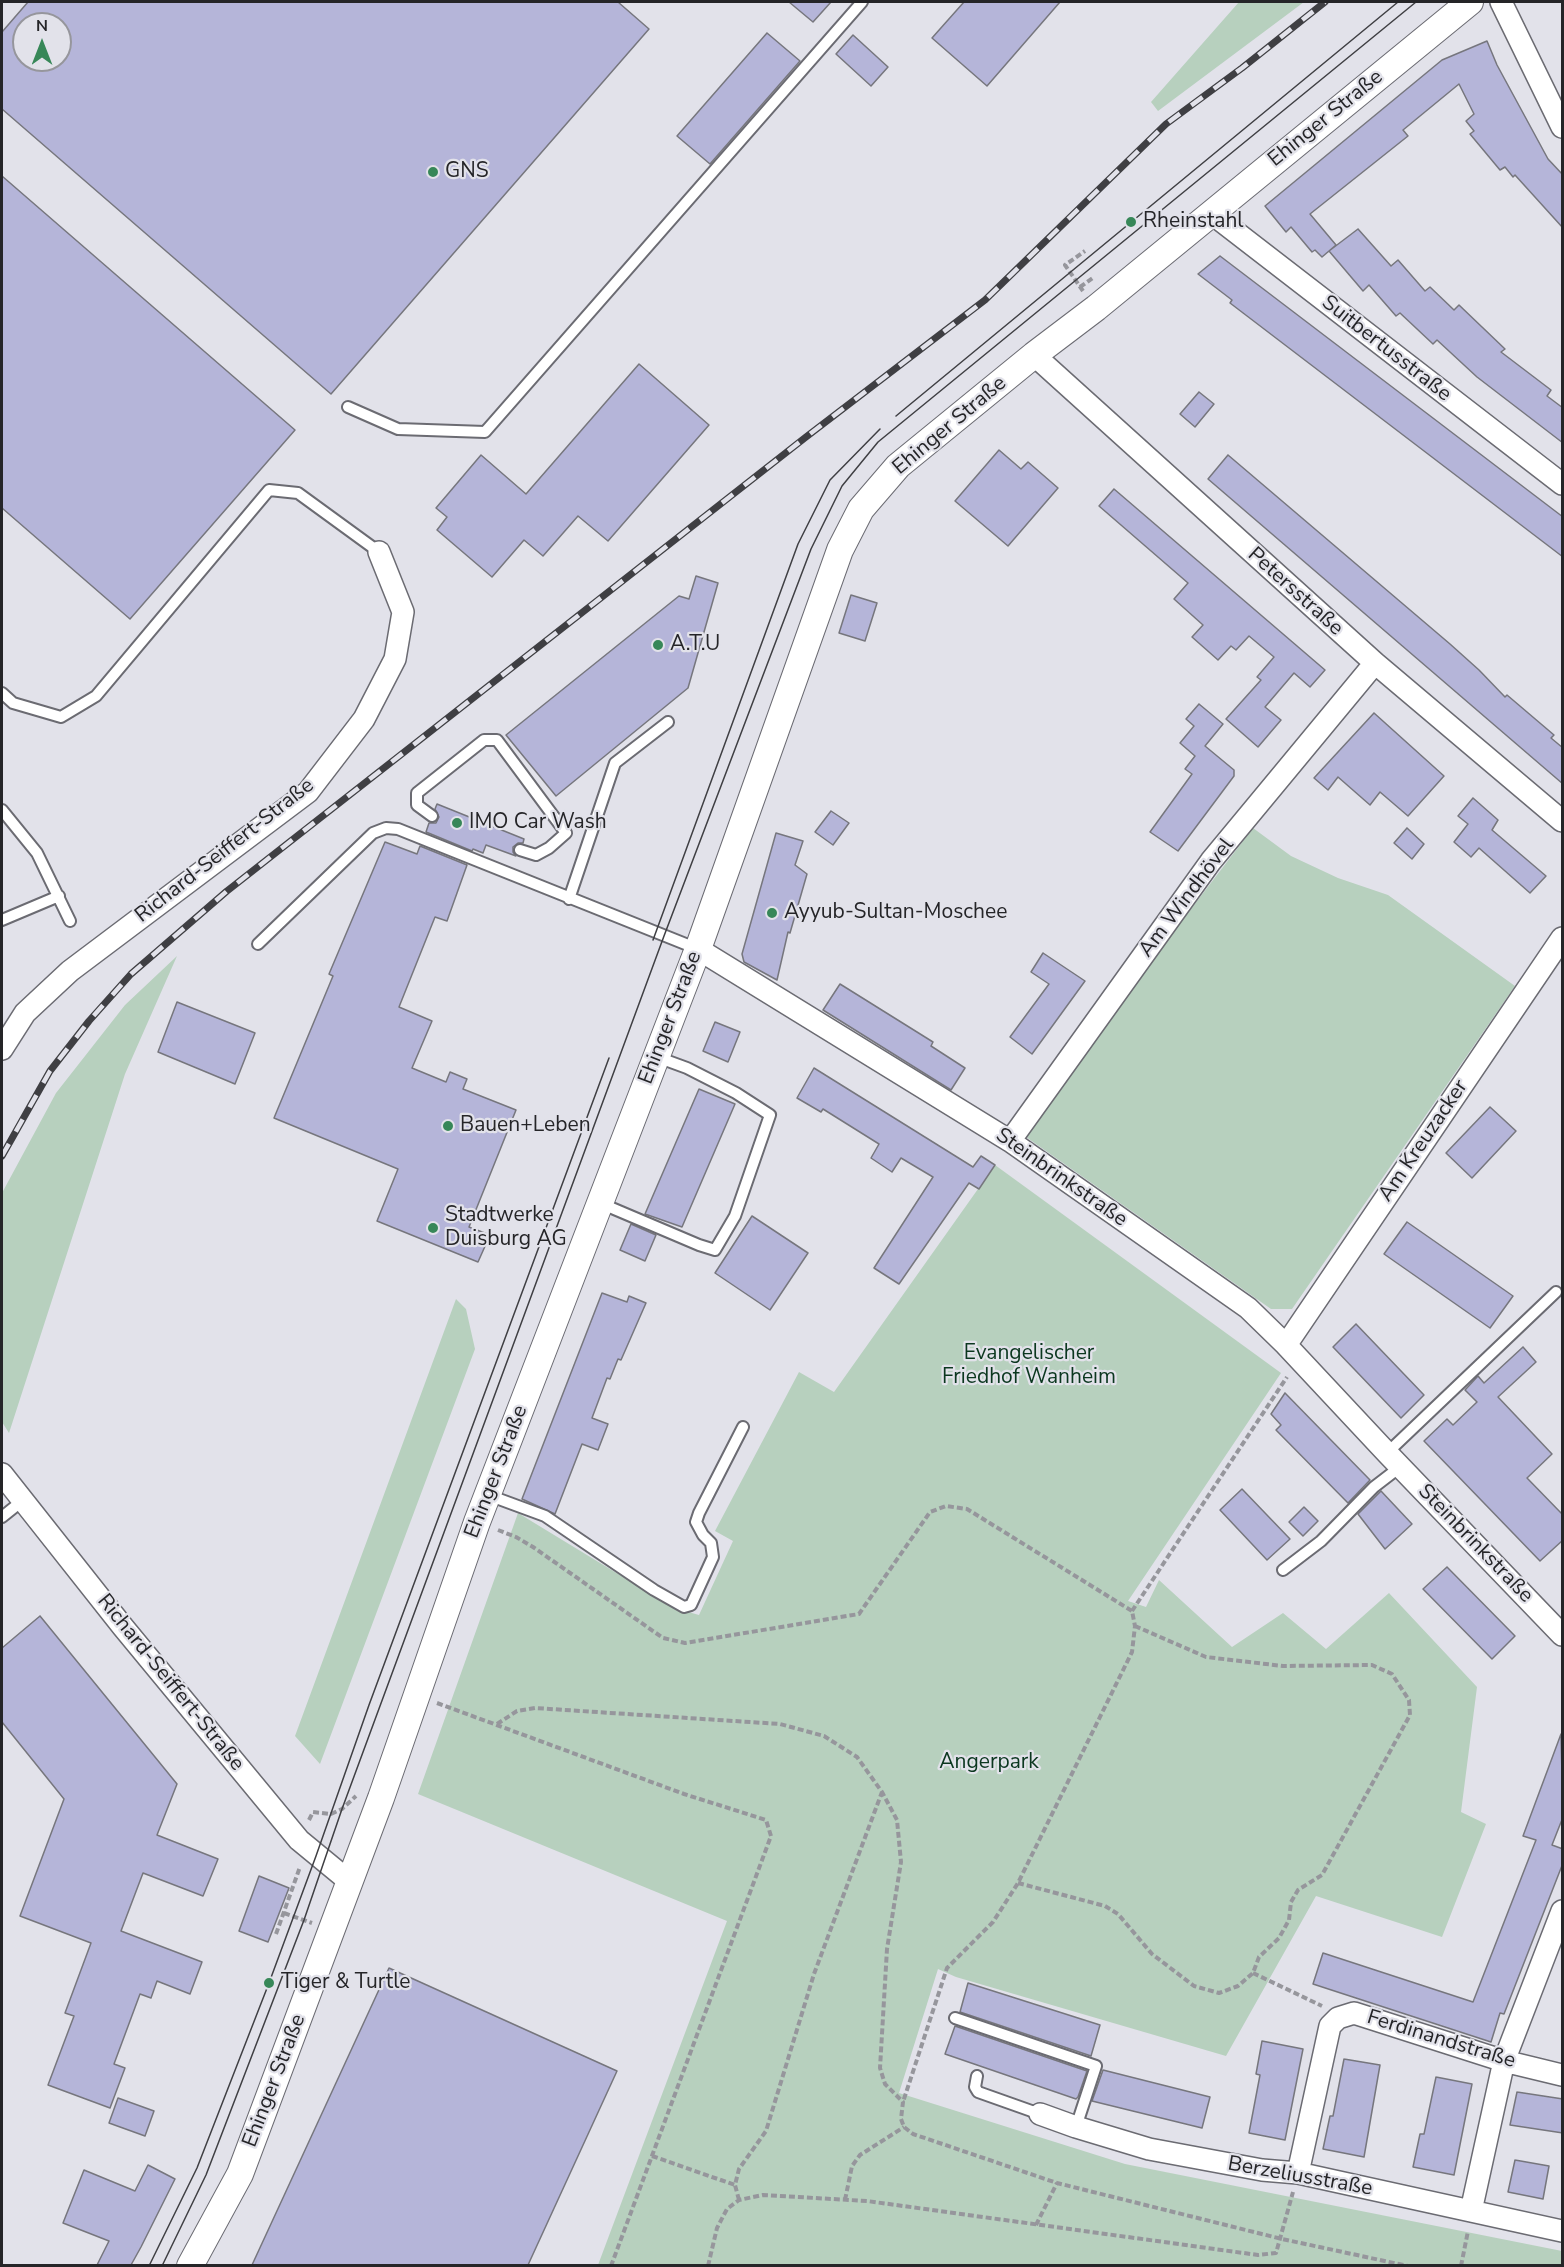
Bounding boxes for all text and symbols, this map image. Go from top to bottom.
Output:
north arrow [12,12,72,72]
text: N [36,15,48,37]
street label: Ehinger Straße [1264,65,1388,173]
place label: GNS [445,159,489,185]
marker: GNS [426,165,440,179]
place label: Rheinstahl [1143,209,1244,235]
marker: Rheinstahl [1124,215,1138,229]
street label: Suitbertusstraße [1316,291,1456,407]
street label: Ehinger Straße [888,371,1012,481]
street label: Petersstraße [1242,543,1348,641]
place label: A.T.U [670,632,720,658]
marker: A.T.U [651,638,665,652]
street label: Richard-Seiffert-Straße [131,773,319,929]
place label: IMO Car Wash [469,810,607,836]
marker: IMO Car Wash [450,816,464,830]
street label: Am Windhövel [1134,834,1240,962]
place label: Ayyub-Sultan-Moschee [784,900,1007,926]
marker: Ayyub-Sultan-Moschee [765,906,779,920]
street label: Ehinger Straße [634,948,708,1088]
street label: Am Kreuzacker [1374,1075,1474,1207]
place label: Bauen+Leben [460,1113,591,1139]
marker: Bauen+Leben [441,1119,455,1133]
street label: Steinbrinkstraße [990,1123,1132,1233]
place label: Stadtwerke Duisburg AG [445,1203,567,1253]
marker: Stadtwerke Duisburg AG [426,1221,440,1235]
park label: Evangelischer Friedhof Wanheim [942,1341,1116,1391]
street label: Ehinger Straße [460,1402,534,1542]
street label: Steinbrinkstraße [1412,1480,1538,1608]
street label: Richard-Seiffert-Straße [91,1590,249,1776]
park label: Angerpark [939,1750,1039,1776]
place label: Tiger & Turtle [281,1970,410,1996]
marker: Tiger & Turtle [262,1976,276,1990]
street label: Ferdinandstraße [1364,2005,1518,2075]
street label: Ehinger Straße [238,2011,312,2151]
street label: Berzeliusstraße [1226,2152,1374,2202]

